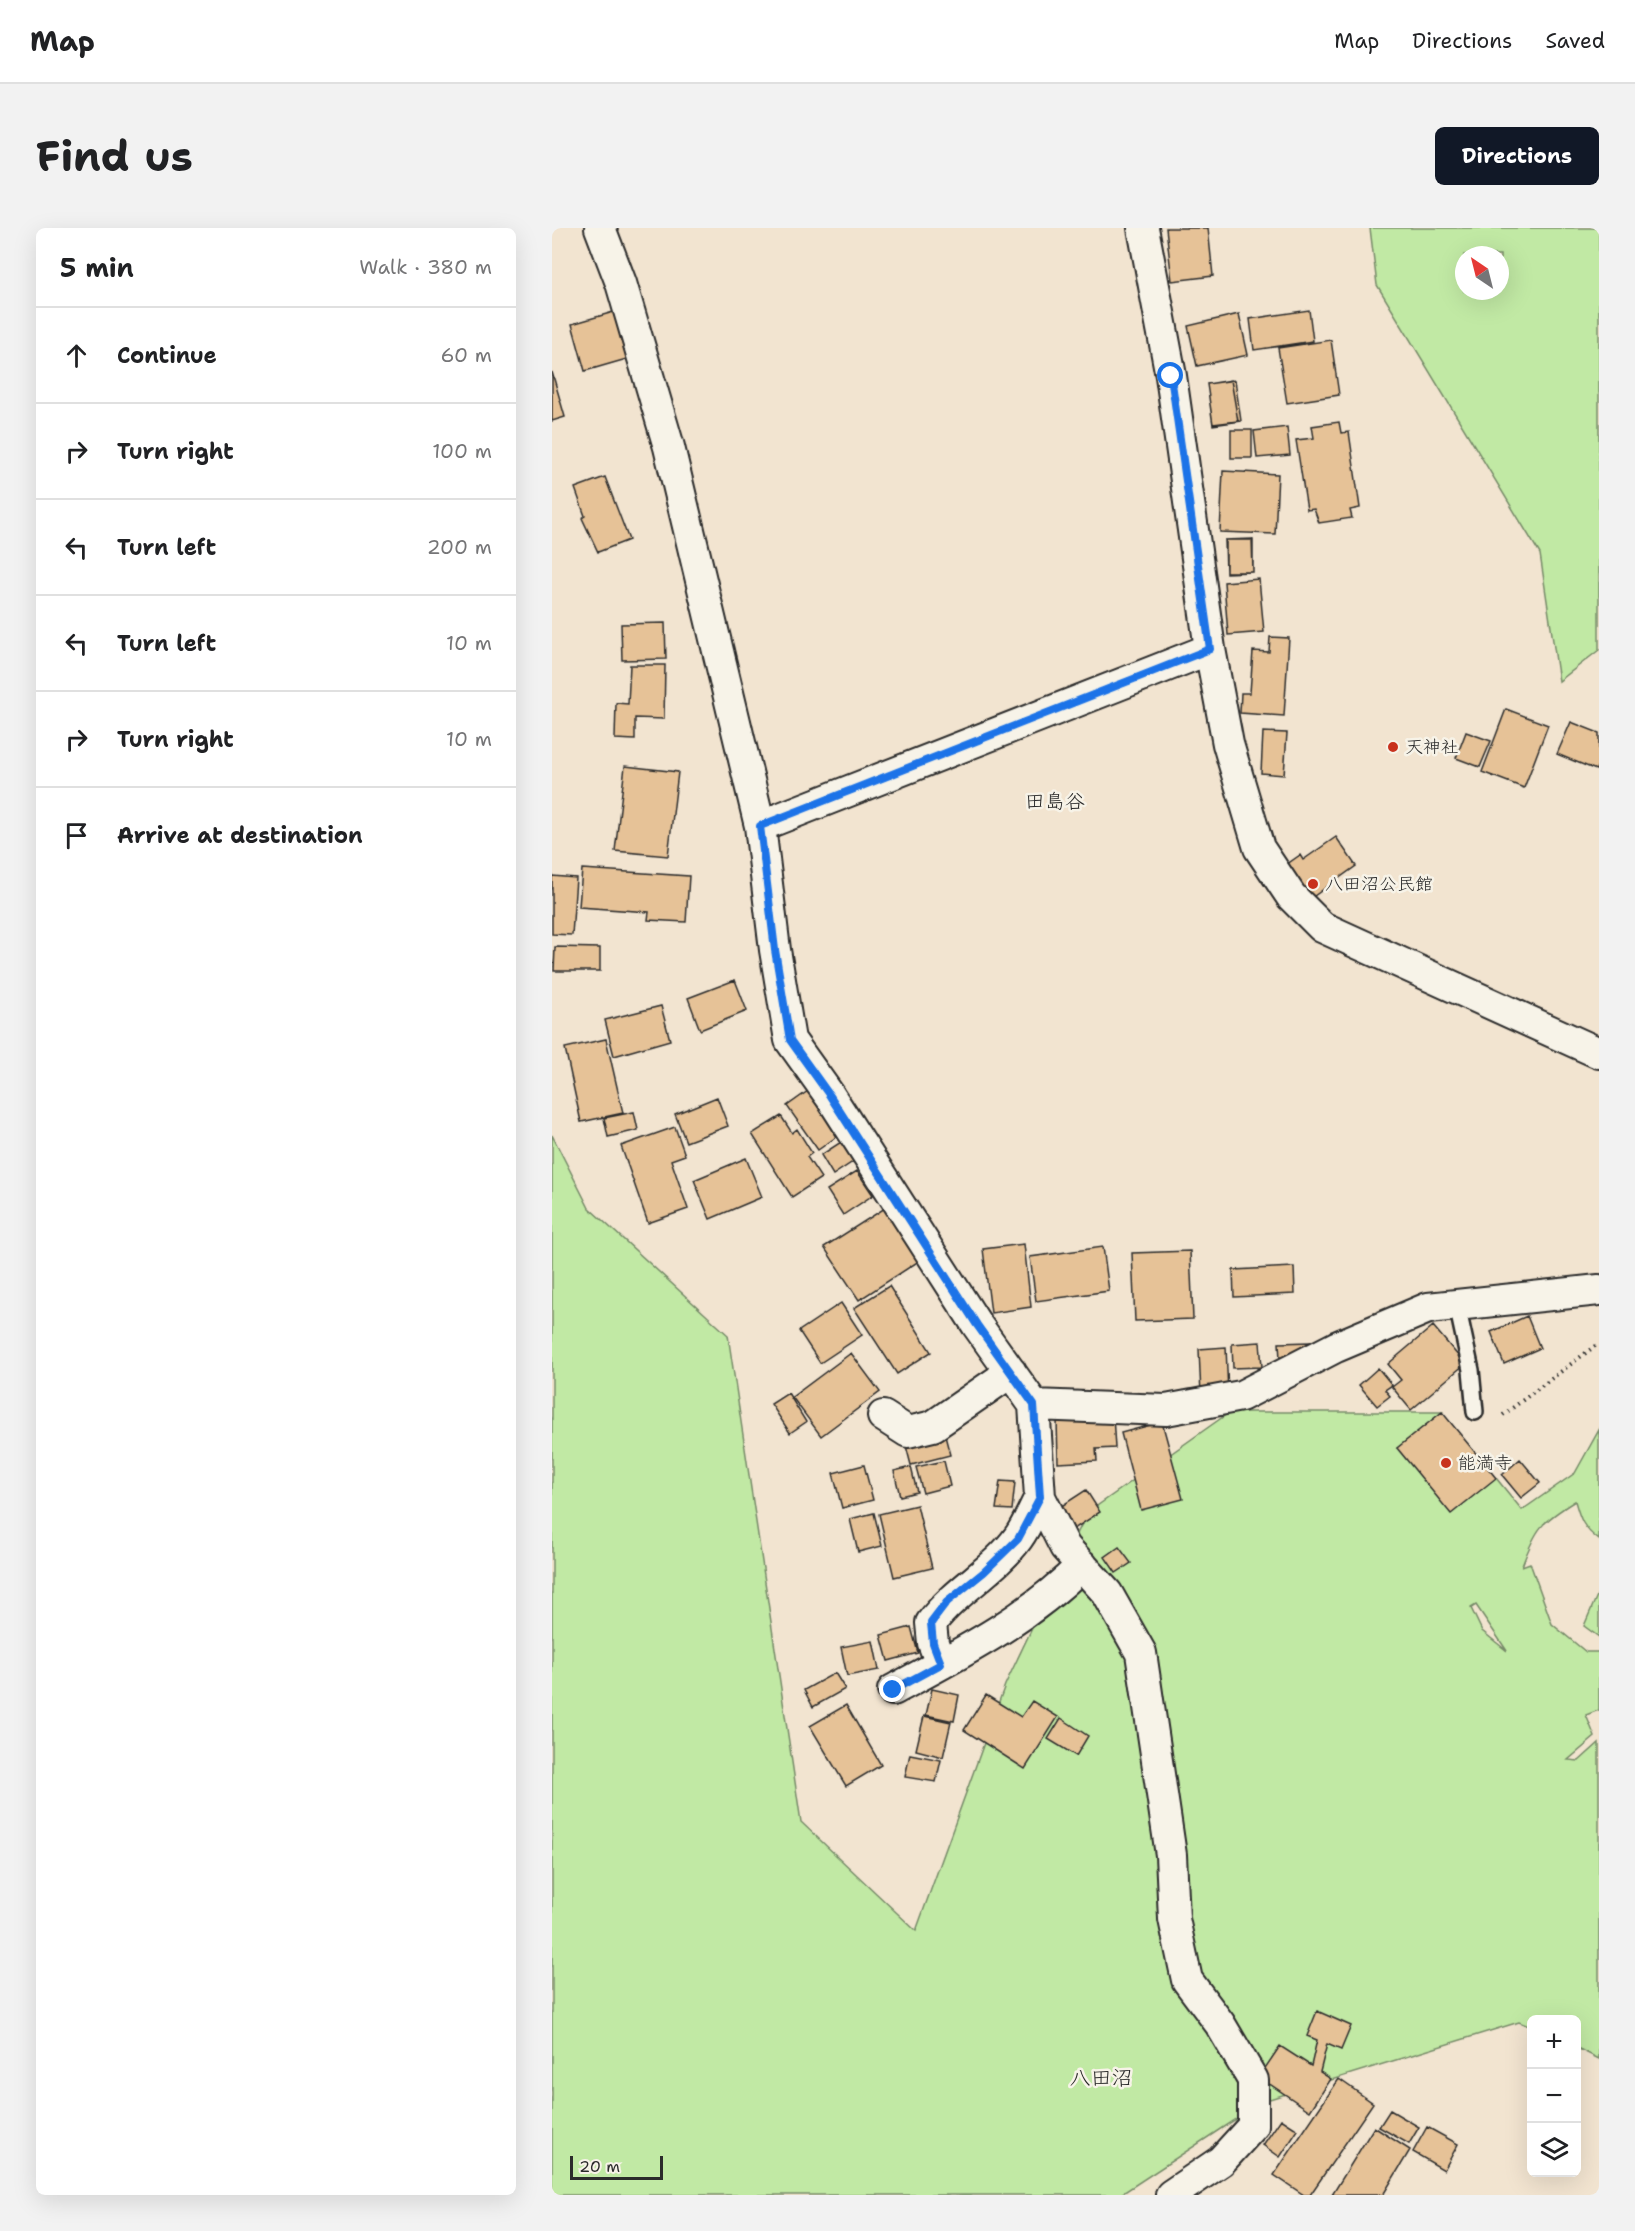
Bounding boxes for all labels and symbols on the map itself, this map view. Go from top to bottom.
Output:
north arrow [1455,246,1509,300]
route start [1157,362,1183,388]
place label: 天神社 [1405,735,1459,759]
marker: 天神社 [1386,740,1400,754]
district label: 田島谷 [1025,788,1085,814]
place label: 八田沼公民館 [1325,872,1433,896]
marker: 八田沼公民館 [1306,877,1320,891]
place label: 能満寺 [1458,1451,1512,1475]
marker: 能満寺 [1439,1456,1453,1470]
route end [879,1676,905,1702]
district label: 八田沼 [1070,2064,1133,2092]
scale bar [570,2153,663,2180]

